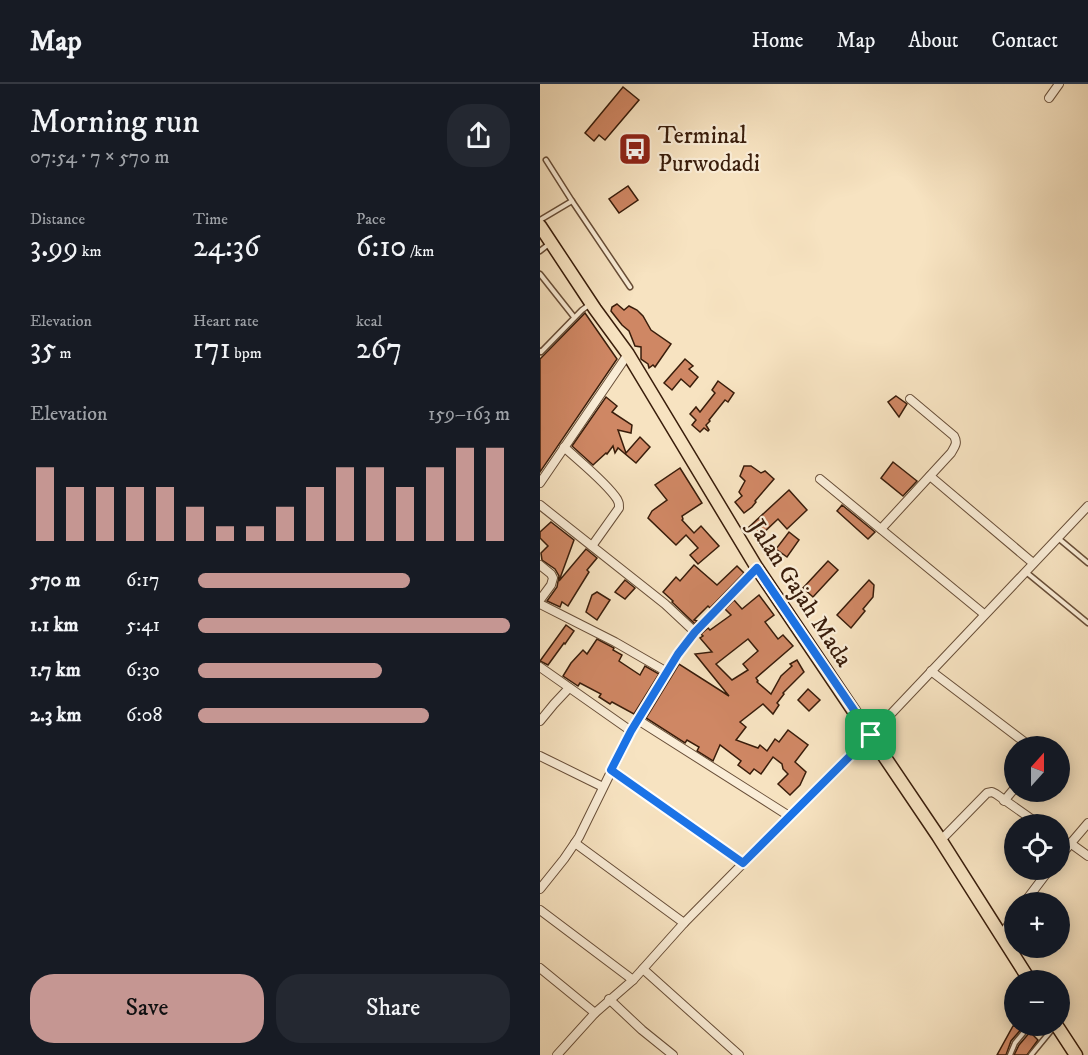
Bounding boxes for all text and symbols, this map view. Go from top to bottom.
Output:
text: Map [30,24,82,59]
text: Home [752,28,804,54]
text: Map [837,28,875,54]
text: About [908,28,959,54]
text: Contact [992,28,1058,54]
text: Morning run [30,102,199,143]
button: share [447,104,510,167]
place label: Terminal Purwodadi [658,121,760,179]
bus stop icon: Terminal Purwodadi [617,131,653,167]
text: 07:54 · 7 × 570 m [30,145,169,170]
text: Distance [30,209,85,229]
text: Time [193,209,228,229]
text: Pace [356,209,386,229]
text: 3.99 [30,229,78,266]
text: 24:36 [193,229,260,266]
text: 6:10 [356,229,407,266]
text: km [78,241,102,261]
text: /km [407,241,434,261]
text: Elevation [30,311,92,331]
text: Heart rate [193,311,259,331]
text: kcal [356,311,382,331]
text: 35 [30,331,56,368]
text: 171 [193,331,231,368]
text: 267 [356,331,402,368]
text: m [56,343,72,363]
text: bpm [231,343,262,363]
text: Elevation [30,402,107,427]
text: 159–163 m [428,402,510,427]
street label: Jalan Gajah Mada [740,513,859,673]
text: 570 m [30,568,81,593]
text: 6:17 [126,568,160,593]
text: 1.1 km [30,613,79,638]
text: 5:41 [126,613,160,638]
text: 1.7 km [30,658,81,683]
text: 6:30 [126,658,160,683]
text: 2.3 km [30,703,82,728]
text: 6:08 [126,703,162,728]
pin [845,709,896,760]
icon: arrive [854,718,887,751]
north arrow [1004,736,1070,802]
map controls [1004,736,1070,1036]
button: locate [1004,814,1070,880]
button: + [1004,892,1070,958]
button: − [1004,970,1070,1036]
button: Save [30,974,264,1043]
button: Share [276,974,510,1043]

